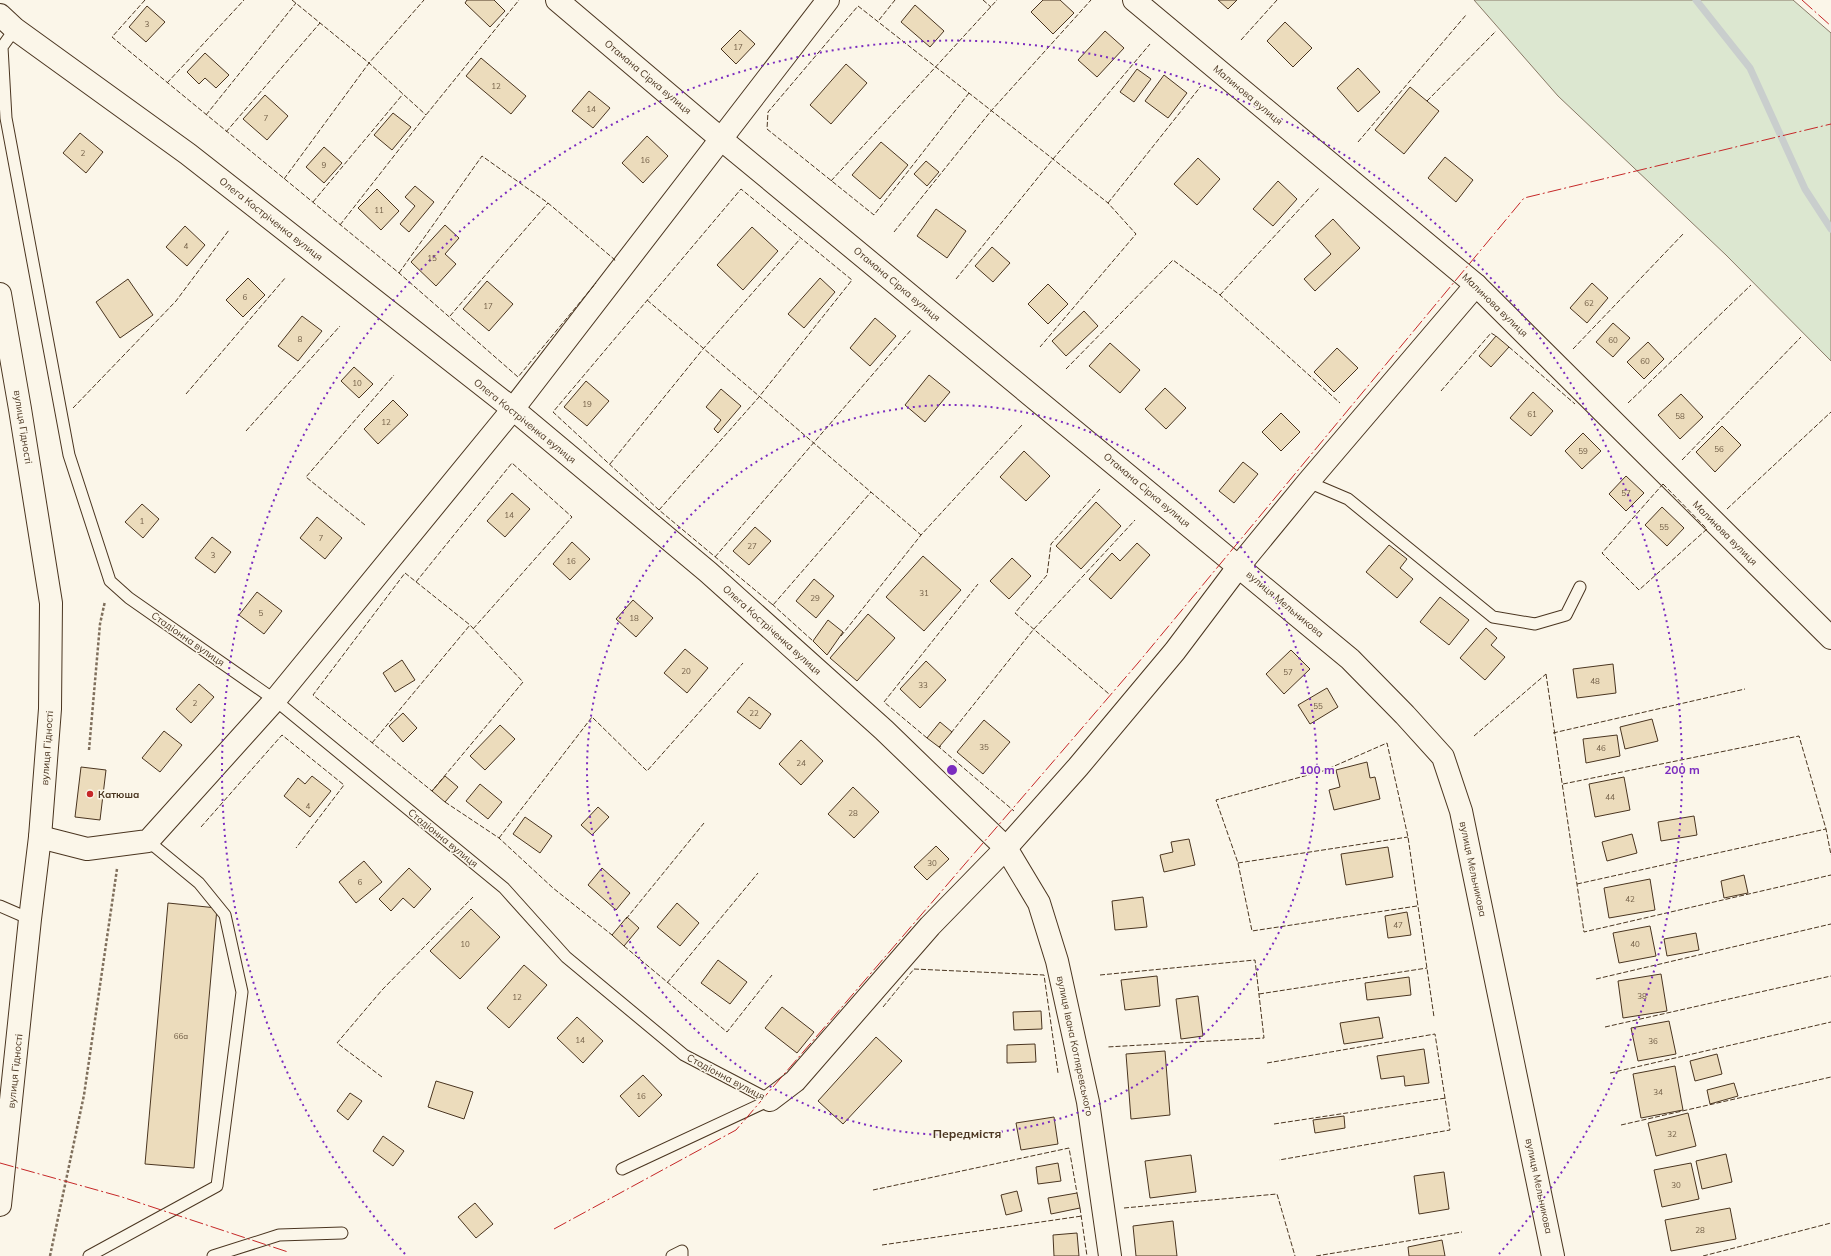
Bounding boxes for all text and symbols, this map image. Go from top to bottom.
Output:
house number: 3 [145,19,150,29]
street label: Отамана Сірка вулиця [602,37,694,117]
house number: 17 [733,42,743,52]
street label: Малинова вулиця [1211,62,1285,128]
house number: 12 [491,81,501,91]
house number: 14 [586,104,596,114]
house number: 7 [264,113,269,123]
house number: 2 [81,148,86,158]
house number: 16 [640,155,650,165]
house number: 9 [322,160,327,170]
street label: Олега Костріченка вулиця [217,174,325,264]
house number: 11 [374,205,384,215]
house number: 4 [184,241,189,251]
street label: Отамана Сірка вулиця [851,244,943,324]
house number: 15 [427,253,437,263]
street label: Малинова вулиця [1459,270,1531,340]
house number: 6 [243,292,248,302]
house number: 62 [1584,298,1594,308]
house number: 17 [483,301,493,311]
house number: 8 [298,334,303,344]
house number: 60 [1608,335,1618,345]
house number: 60 [1640,356,1650,366]
street label: Олега Костріченка вулиця [471,376,579,466]
house number: 10 [352,378,362,388]
street label: вулиця Гідності [11,389,35,465]
house number: 19 [582,399,592,409]
house number: 61 [1527,409,1537,419]
house number: 58 [1675,411,1685,421]
house number: 12 [381,417,391,427]
house number: 56 [1714,444,1724,454]
house number: 59 [1578,446,1588,456]
street label: Отамана Сірка вулиця [1101,450,1193,530]
house number: 57 [1621,488,1631,498]
street label: Малинова вулиця [1690,498,1760,568]
house number: 14 [504,510,514,520]
house number: 1 [140,516,145,526]
house number: 55 [1659,522,1669,532]
house number: 7 [319,533,324,543]
house number: 27 [747,541,757,551]
house number: 3 [211,550,216,560]
house number: 16 [566,556,576,566]
street label: вулиця Мельникова [1244,568,1326,640]
street label: Олега Костріченка вулиця [720,582,824,678]
house number: 31 [919,588,929,598]
house number: 29 [810,593,820,603]
house number: 5 [259,608,264,618]
street label: Стадіонна вулиця [149,609,227,669]
house number: 18 [629,613,639,623]
house number: 20 [681,666,691,676]
house number: 57 [1283,667,1293,677]
house number: 48 [1590,676,1600,686]
house number: 33 [918,680,928,690]
house number: 2 [193,698,198,708]
house number: 55 [1313,701,1323,711]
house number: 22 [749,708,759,718]
street label: вулиця Гідності [38,710,56,786]
house number: 35 [979,742,989,752]
house number: 46 [1596,743,1606,753]
house number: 24 [796,758,806,768]
text: 100 m [1299,762,1335,777]
text: 200 m [1664,762,1700,777]
centre of rings [945,763,959,777]
place label: Катюша [98,788,139,801]
marker: Катюша [85,789,95,799]
house number: 44 [1605,792,1615,802]
house number: 4 [306,801,311,811]
street label: Стадіонна вулиця [405,806,481,870]
house number: 28 [848,808,858,818]
street label: вулиця Мельникова [1457,820,1489,918]
house number: 30 [927,858,937,868]
house number: 6 [358,877,363,887]
house number: 42 [1625,894,1635,904]
house number: 47 [1393,920,1403,930]
house number: 10 [460,939,470,949]
house number: 40 [1630,939,1640,949]
street label: вулиця Івана Котляревського [1054,975,1096,1118]
house number: 38 [1637,991,1647,1001]
house number: 12 [512,992,522,1002]
house number: 66а [174,1031,188,1041]
street label: вулиця Гідності [5,1033,25,1109]
house number: 14 [575,1035,585,1045]
house number: 36 [1648,1036,1658,1046]
street label: Стадіонна вулиця [685,1051,767,1103]
house number: 34 [1653,1087,1663,1097]
house number: 16 [636,1091,646,1101]
district label: Передмістя [933,1126,1001,1141]
house number: 32 [1667,1129,1677,1139]
street label: вулиця Мельникова [1523,1137,1555,1235]
house number: 30 [1671,1180,1681,1190]
house number: 28 [1695,1225,1705,1235]

